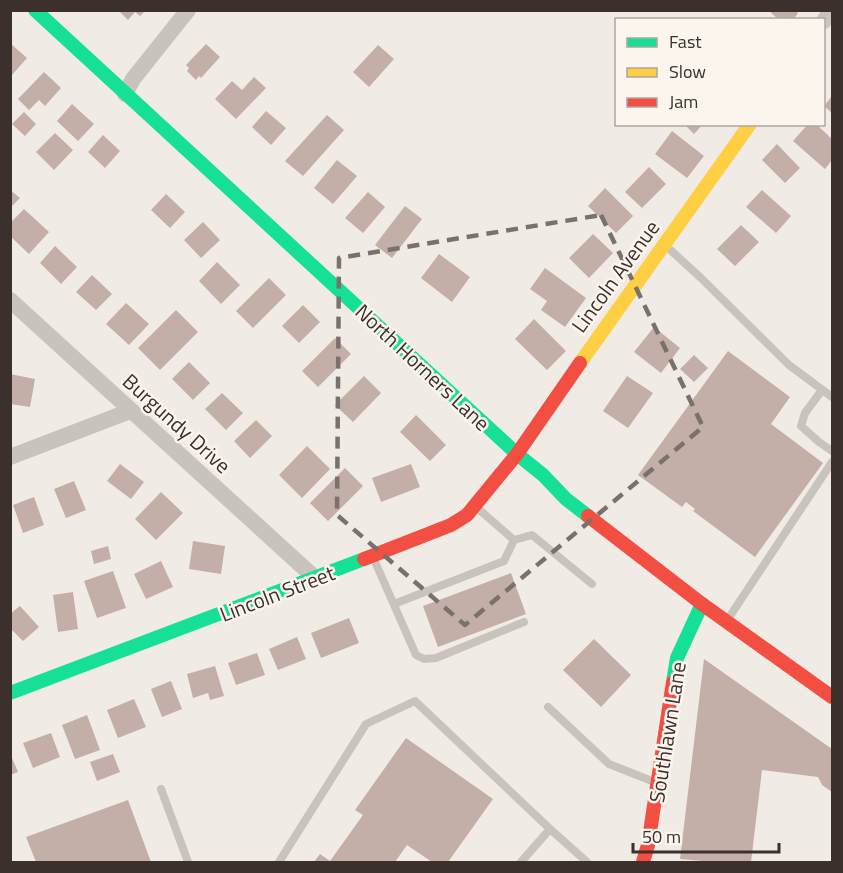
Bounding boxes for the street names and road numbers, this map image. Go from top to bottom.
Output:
street label: Lincoln Avenue [563,213,667,339]
street label: North Horners Lane [348,296,498,438]
street label: Burgundy Drive [116,366,238,480]
street label: Lincoln Street [215,556,340,630]
street label: Southlawn Lane [640,659,694,805]

